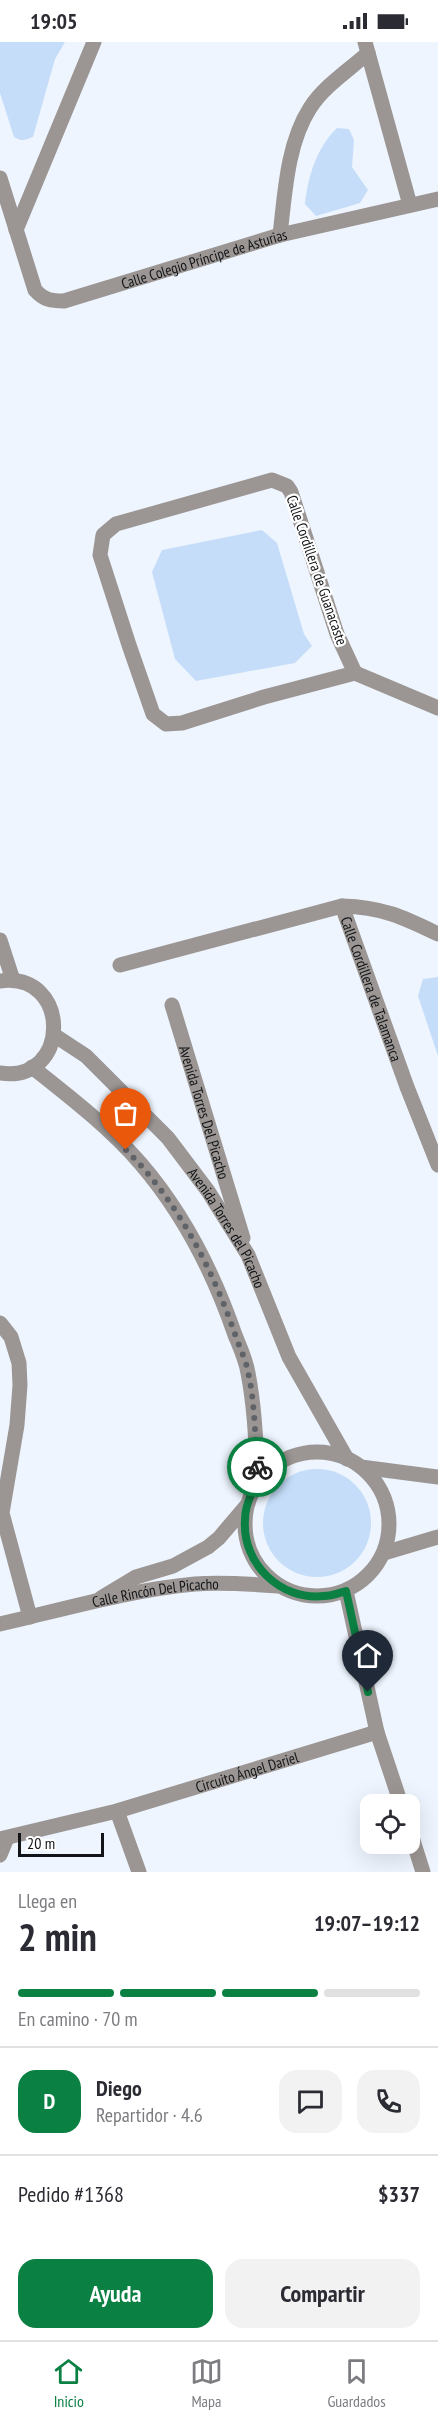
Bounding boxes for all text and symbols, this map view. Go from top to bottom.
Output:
text: 19:05 [30,7,78,35]
street label: Calle Colegio Príncipe de Asturias [119,224,289,293]
street label: Calle Cordillera de Guanacaste [282,493,352,647]
street label: Calle Cordillera de Talamanca [337,914,406,1064]
street label: Avenida Torres Del Picacho [175,1043,234,1181]
pin [100,1088,151,1150]
icon: bag [109,1097,142,1130]
street label: Avenida Torres del Picacho [184,1163,270,1291]
courier [227,1437,287,1497]
icon: bike [241,1451,274,1484]
street label: Calle Rincón Del Picacho [90,1574,219,1611]
pin [342,1630,393,1692]
icon: home [351,1639,384,1672]
street label: Circuito Ángel Dariel [193,1747,301,1796]
map controls [360,1794,420,1854]
button: locate [360,1794,420,1854]
scale bar [18,1830,104,1858]
text: 20 m [27,1833,55,1853]
text: Llega en [18,1888,77,1914]
text: 19:07–19:12 [314,1909,420,1937]
text: 2 min [18,1911,97,1962]
text: En camino · 70 m [18,2006,138,2032]
button: chat [279,2070,342,2133]
button: phone [357,2070,420,2133]
text: Diego [96,2074,142,2102]
text: D [44,2087,55,2115]
text: Repartidor · 4.6 [96,2102,203,2128]
text: Pedido #1368 [18,2180,124,2208]
text: $337 [378,2180,420,2208]
button: Ayuda [18,2259,213,2328]
button: Compartir [225,2259,420,2328]
tab: Inicio [52,2355,85,2411]
tab: Mapa [190,2355,223,2411]
tab: Guardados [327,2355,386,2411]

